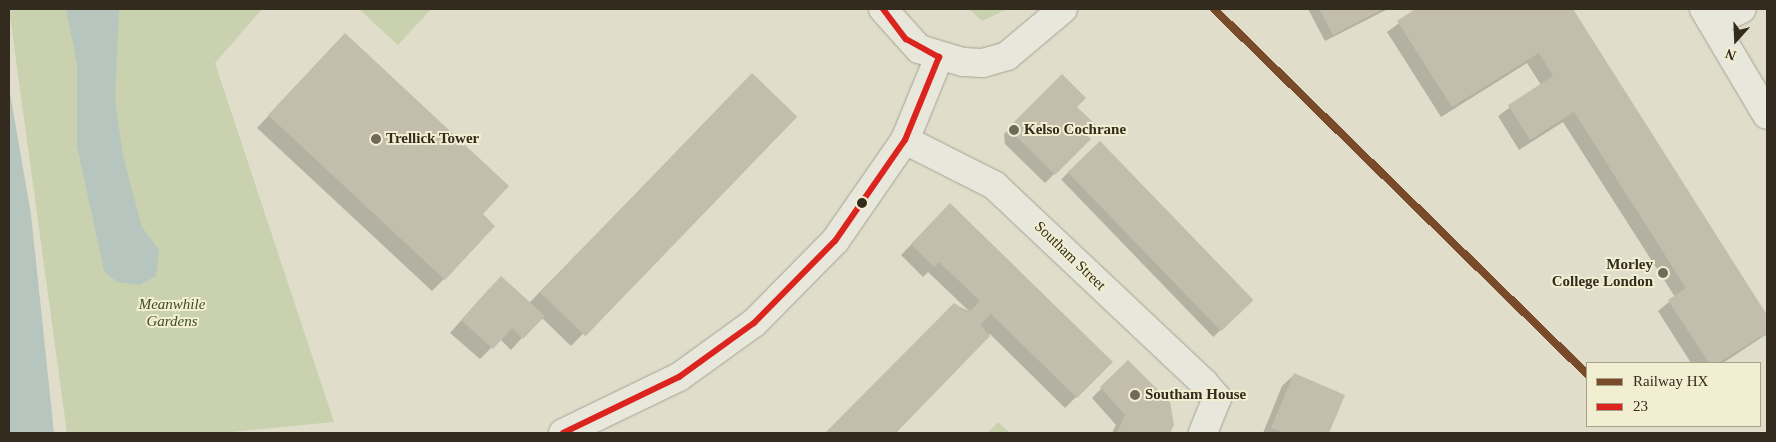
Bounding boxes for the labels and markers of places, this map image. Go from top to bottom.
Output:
place label: Kelso Cochrane [1024,121,1126,139]
marker: Kelso Cochrane [1008,124,1020,136]
place label: Trellick Tower [386,130,479,148]
marker: Trellick Tower [370,133,382,145]
unlabelled marker [857,198,867,208]
place label: Morley College London [1552,255,1653,290]
marker: Morley College London [1657,267,1669,279]
place label: Southam House [1145,386,1246,404]
marker: Southam House [1129,389,1141,401]

